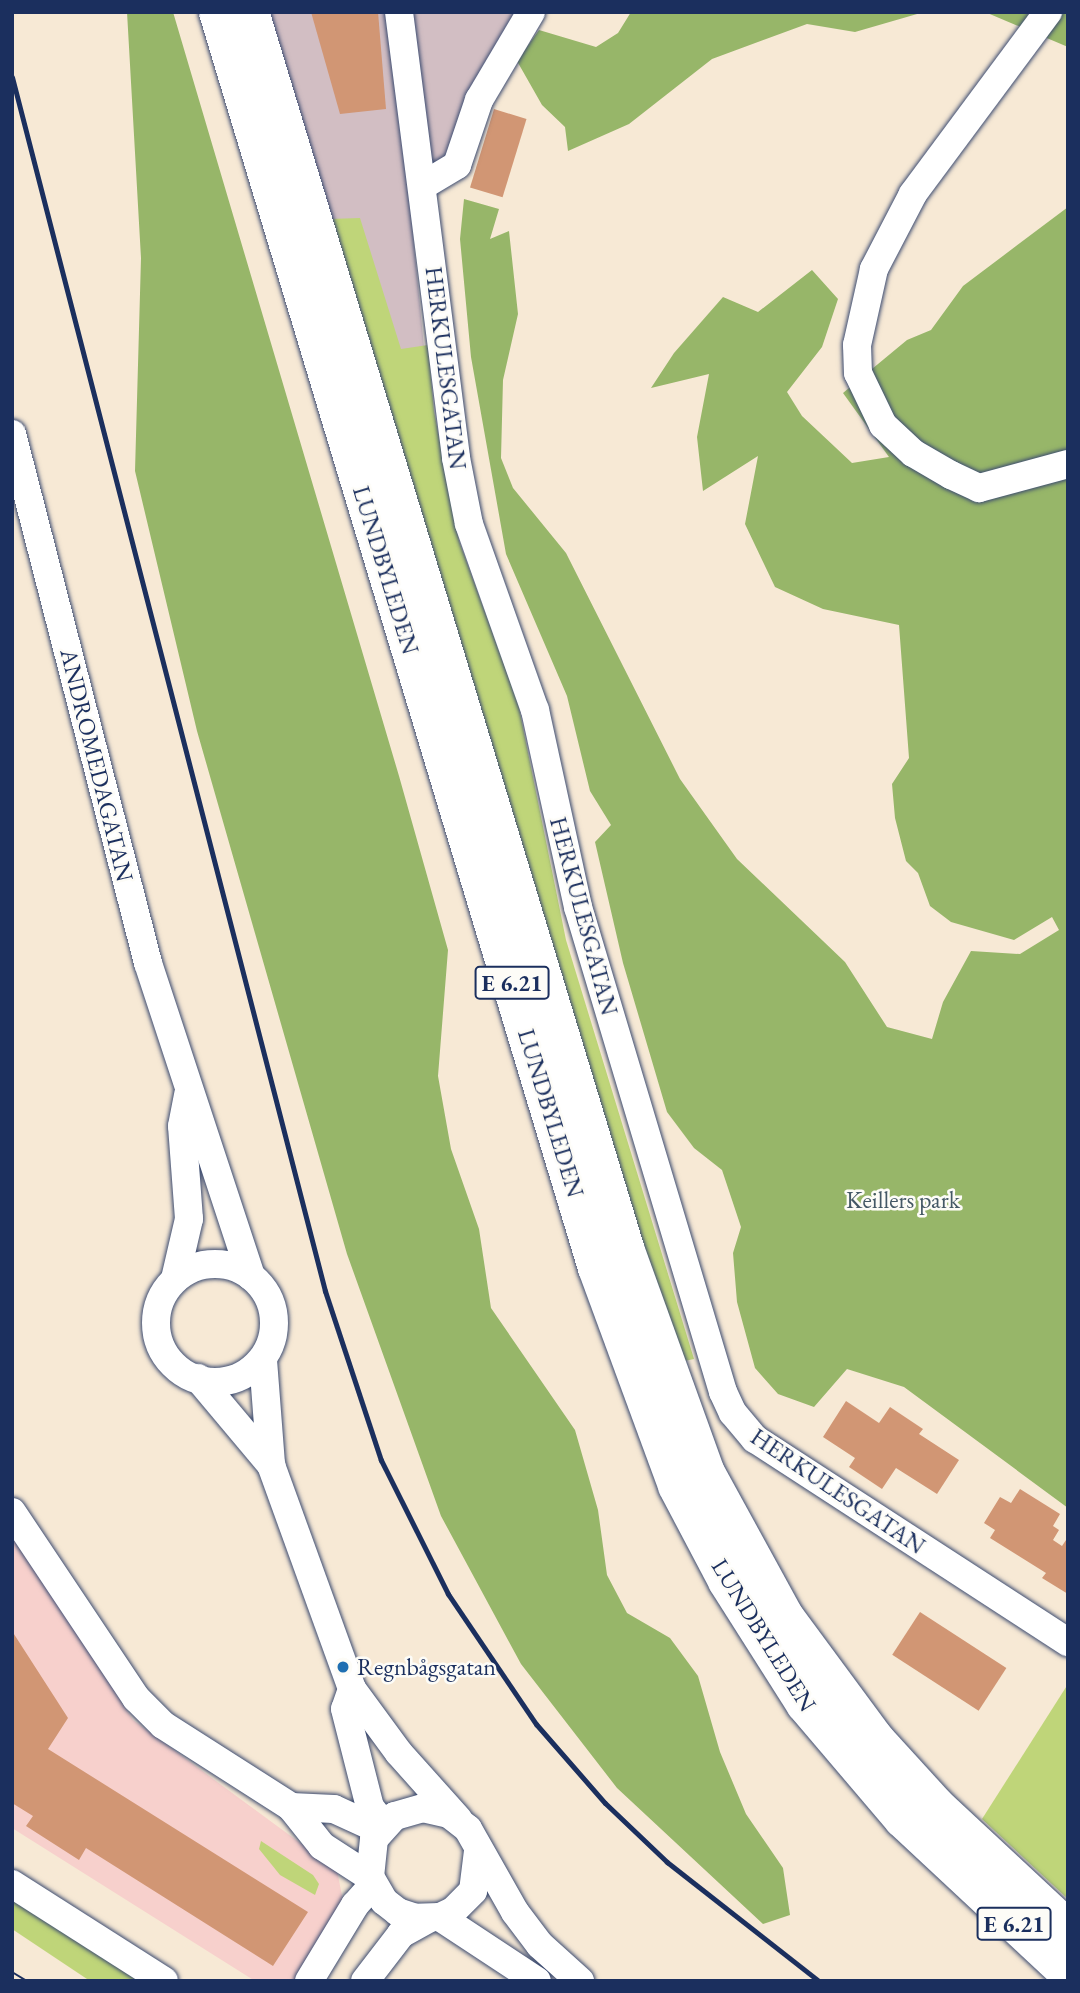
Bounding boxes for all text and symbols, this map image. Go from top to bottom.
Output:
street label: HERKULESGATAN [419,265,473,471]
street label: LUNDBYLEDEN [347,482,425,658]
street label: ANDROMEDAGATAN [54,646,140,884]
street label: HERKULESGATAN [544,814,624,1018]
road number: E 6.21 [474,964,550,1002]
street label: LUNDBYLEDEN [512,1025,590,1201]
park label: Keillers park [846,1186,960,1214]
street label: HERKULESGATAN [745,1422,931,1560]
street label: LUNDBYLEDEN [706,1553,822,1717]
place label: Regnbågsgatan [357,1653,496,1681]
marker: Regnbågsgatan [335,1659,351,1675]
road number: E 6.21 [976,1904,1052,1943]

